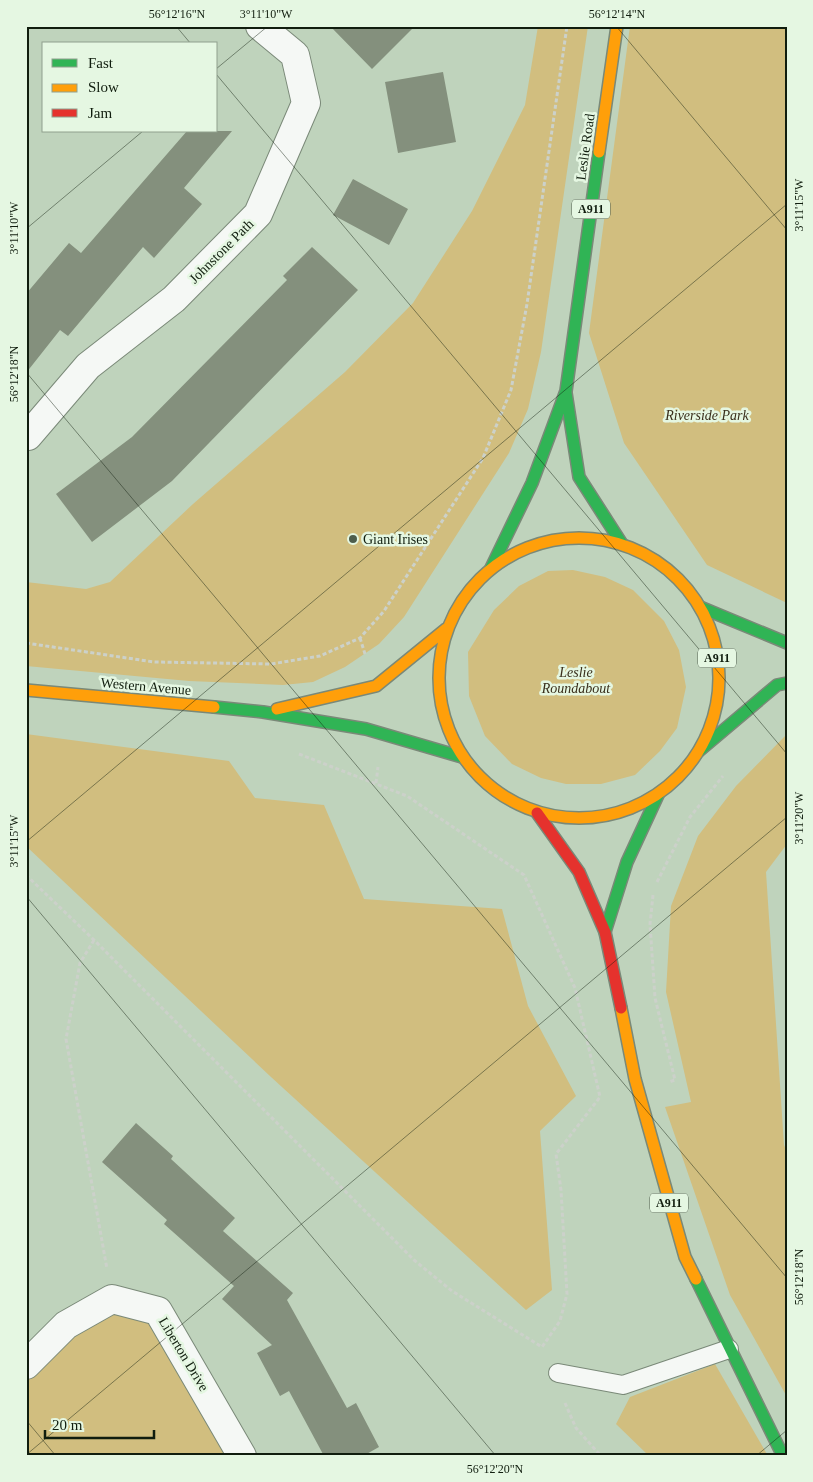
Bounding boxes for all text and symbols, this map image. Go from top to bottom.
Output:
text: 56°12'16"N [149,7,206,21]
text: 3°11'10"W [240,7,293,21]
text: 56°12'14"N [589,7,646,21]
legend [42,42,218,132]
text: Fast [88,55,114,71]
text: Slow [88,79,119,95]
text: Jam [88,105,112,121]
street label: Leslie Road [573,113,598,181]
text: 3°11'15"W [792,178,806,231]
road number: A911 [572,200,610,218]
text: 3°11'10"W [7,201,21,254]
street label: Johnstone Path [186,216,256,286]
text: 56°12'18"N [7,345,21,402]
park label: Riverside Park [664,408,750,423]
place label: Giant Irises [363,532,428,547]
marker: Giant Irises [347,533,359,545]
road number: A911 [698,648,736,668]
park label: Leslie Roundabout [541,665,611,696]
street label: Western Avenue [100,675,192,698]
text: 3°11'20"W [792,791,806,844]
text: 3°11'15"W [7,814,21,867]
road number: A911 [650,1194,688,1212]
text: 56°12'18"N [792,1248,806,1305]
street label: Liberton Drive [156,1315,212,1394]
scale bar [45,1407,154,1439]
text: 20 m [52,1417,83,1433]
text: 56°12'20"N [467,1462,524,1476]

